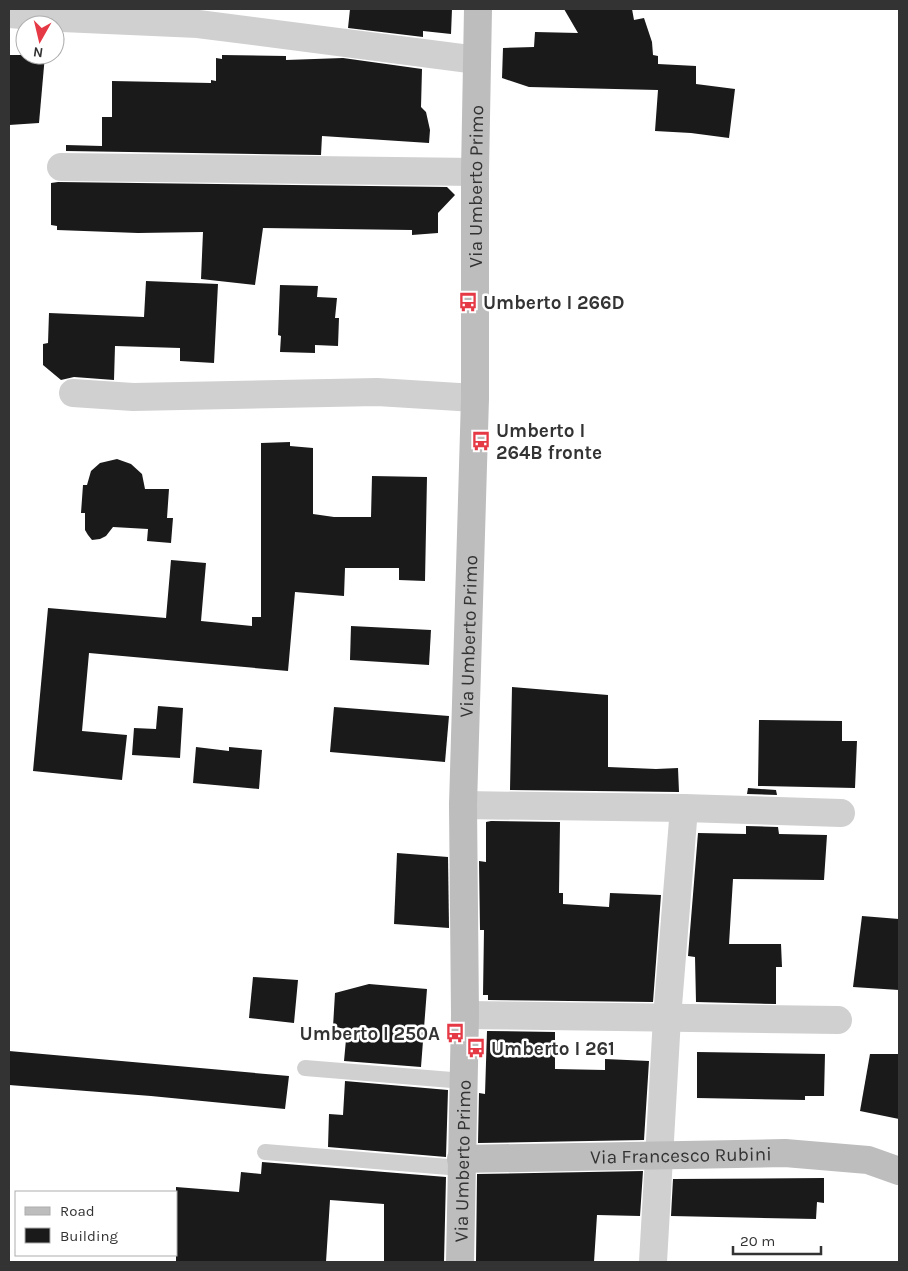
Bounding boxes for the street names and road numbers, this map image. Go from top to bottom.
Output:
street label: Via Umberto Primo [465,105,488,268]
street label: Via Umberto Primo [456,554,482,718]
street label: Via Umberto Primo [450,1079,476,1243]
street label: Via Francesco Rubini [590,1143,772,1169]

